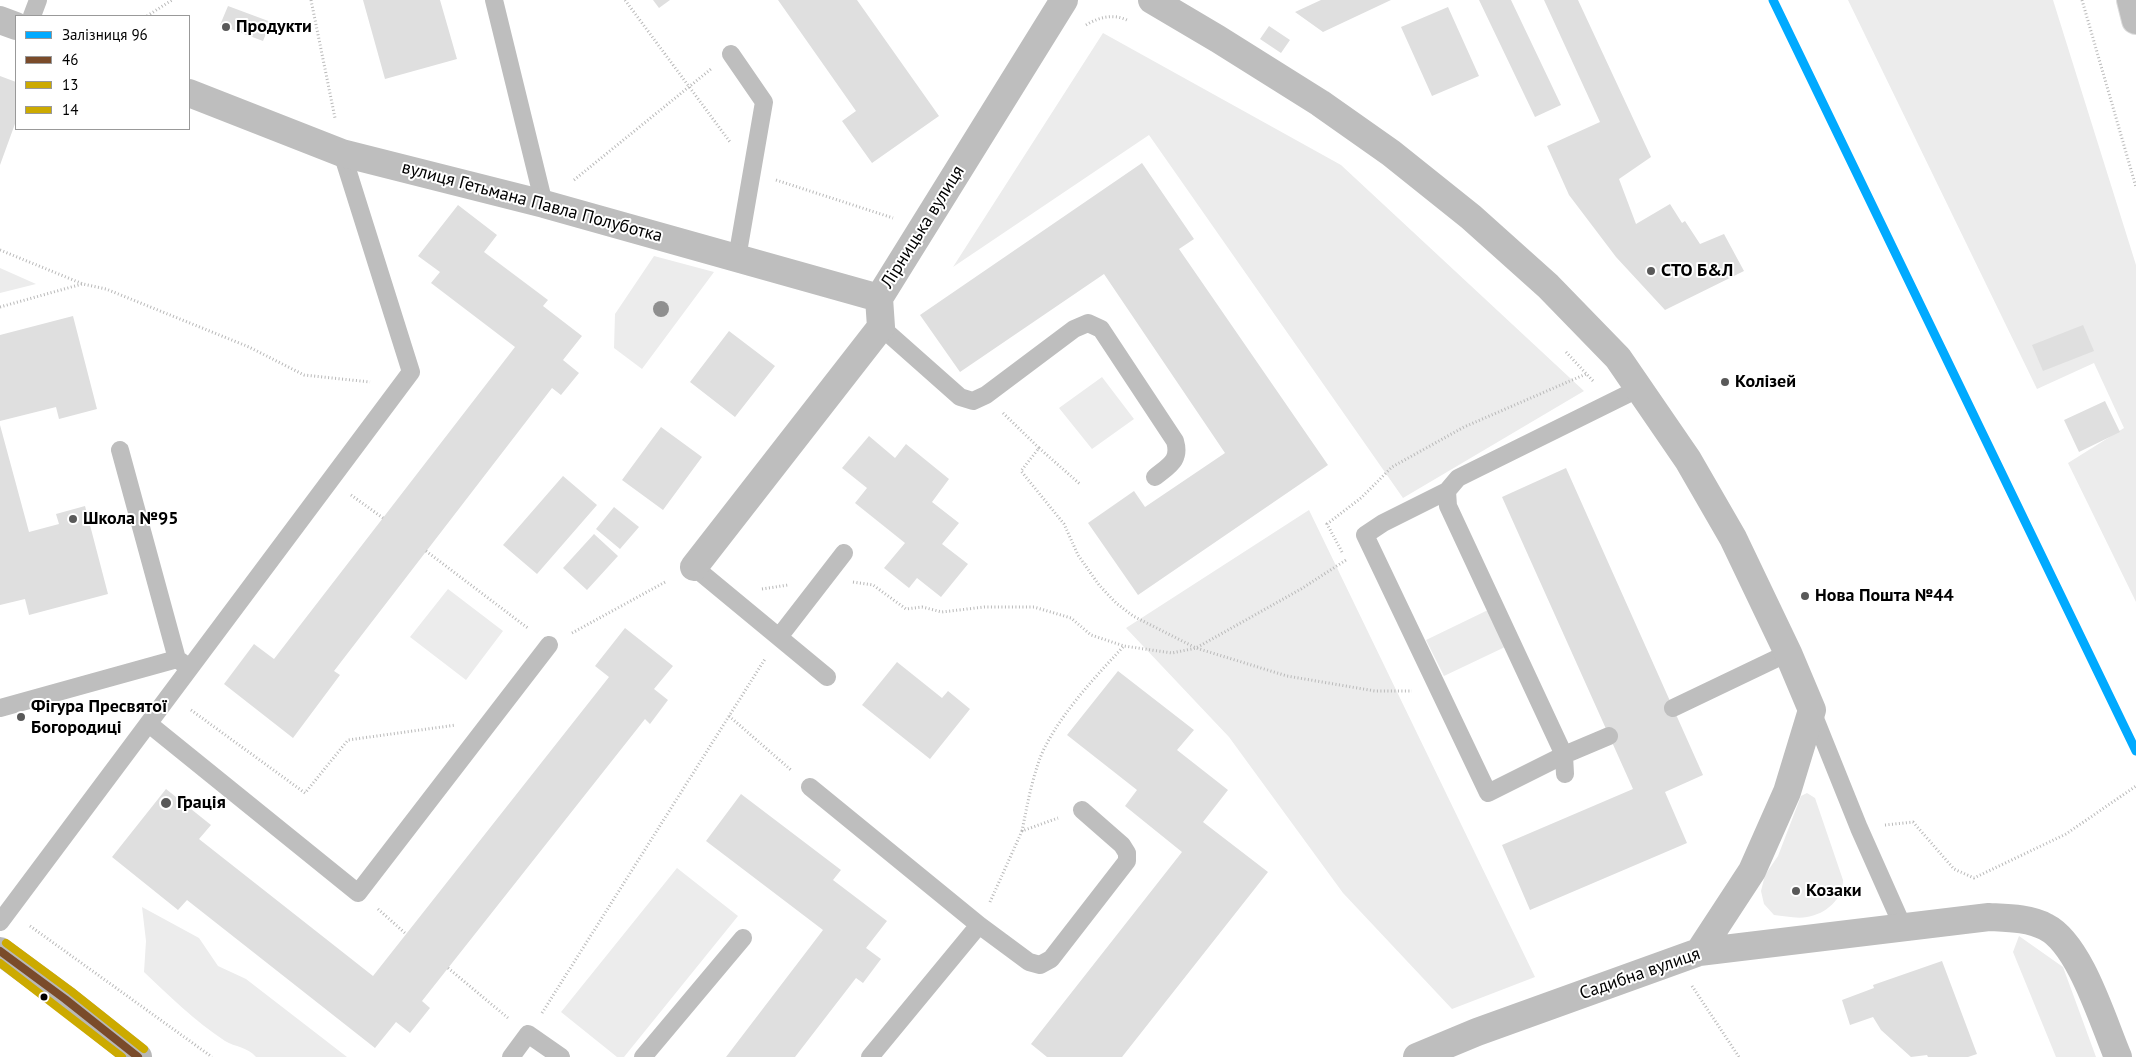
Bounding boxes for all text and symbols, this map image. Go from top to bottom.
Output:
legend [15,15,190,130]
place label: Продукти [236,16,312,38]
marker: Продукти [220,21,232,33]
text: Залізниця 96 [62,25,148,44]
text: 46 [62,50,78,69]
text: 13 [62,75,78,94]
text: 14 [62,100,78,119]
street label: вулиця Гетьмана Павла Полуботка [399,157,665,247]
street label: Лірницька вулиця [877,162,969,292]
place label: СТО Б&Л [1661,260,1733,282]
marker: СТО Б&Л [1645,265,1657,277]
place label: Колізей [1735,371,1796,393]
marker: Колізей [1719,376,1731,388]
place label: Школа №95 [83,508,178,530]
marker: Школа №95 [67,513,79,525]
place label: Нова Пошта №44 [1815,585,1954,607]
marker: Нова Пошта №44 [1799,590,1811,602]
place label: Фігура Пресвятої Богородиці [31,696,168,739]
marker: Фігура Пресвятої Богородиці [15,711,27,723]
place label: Грація [177,792,226,814]
marker: Грація [159,796,173,810]
place label: Козаки [1806,880,1862,902]
marker: Козаки [1790,885,1802,897]
street label: Садибна вулиця [1577,943,1703,1005]
unlabelled marker [39,992,49,1002]

